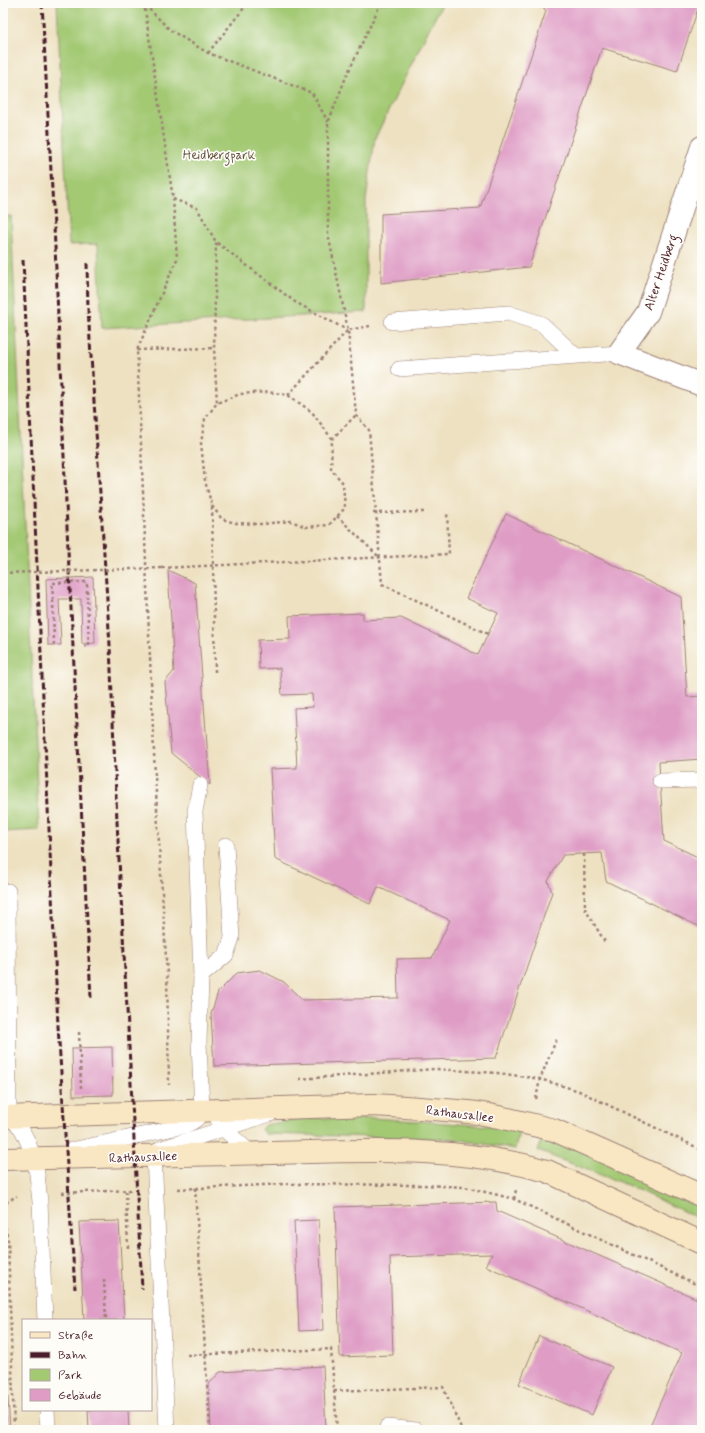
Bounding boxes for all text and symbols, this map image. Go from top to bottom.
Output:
park label: Heidbergpark [183,147,256,166]
street label: Alter Heidberg [640,232,684,314]
street label: Rathausallee [425,1102,495,1127]
street label: Rathausallee [109,1148,178,1167]
legend [22,1319,152,1411]
text: Straße [58,1328,93,1344]
text: Bahn [58,1348,88,1364]
text: Park [58,1368,82,1384]
text: Gebäude [58,1388,101,1404]

